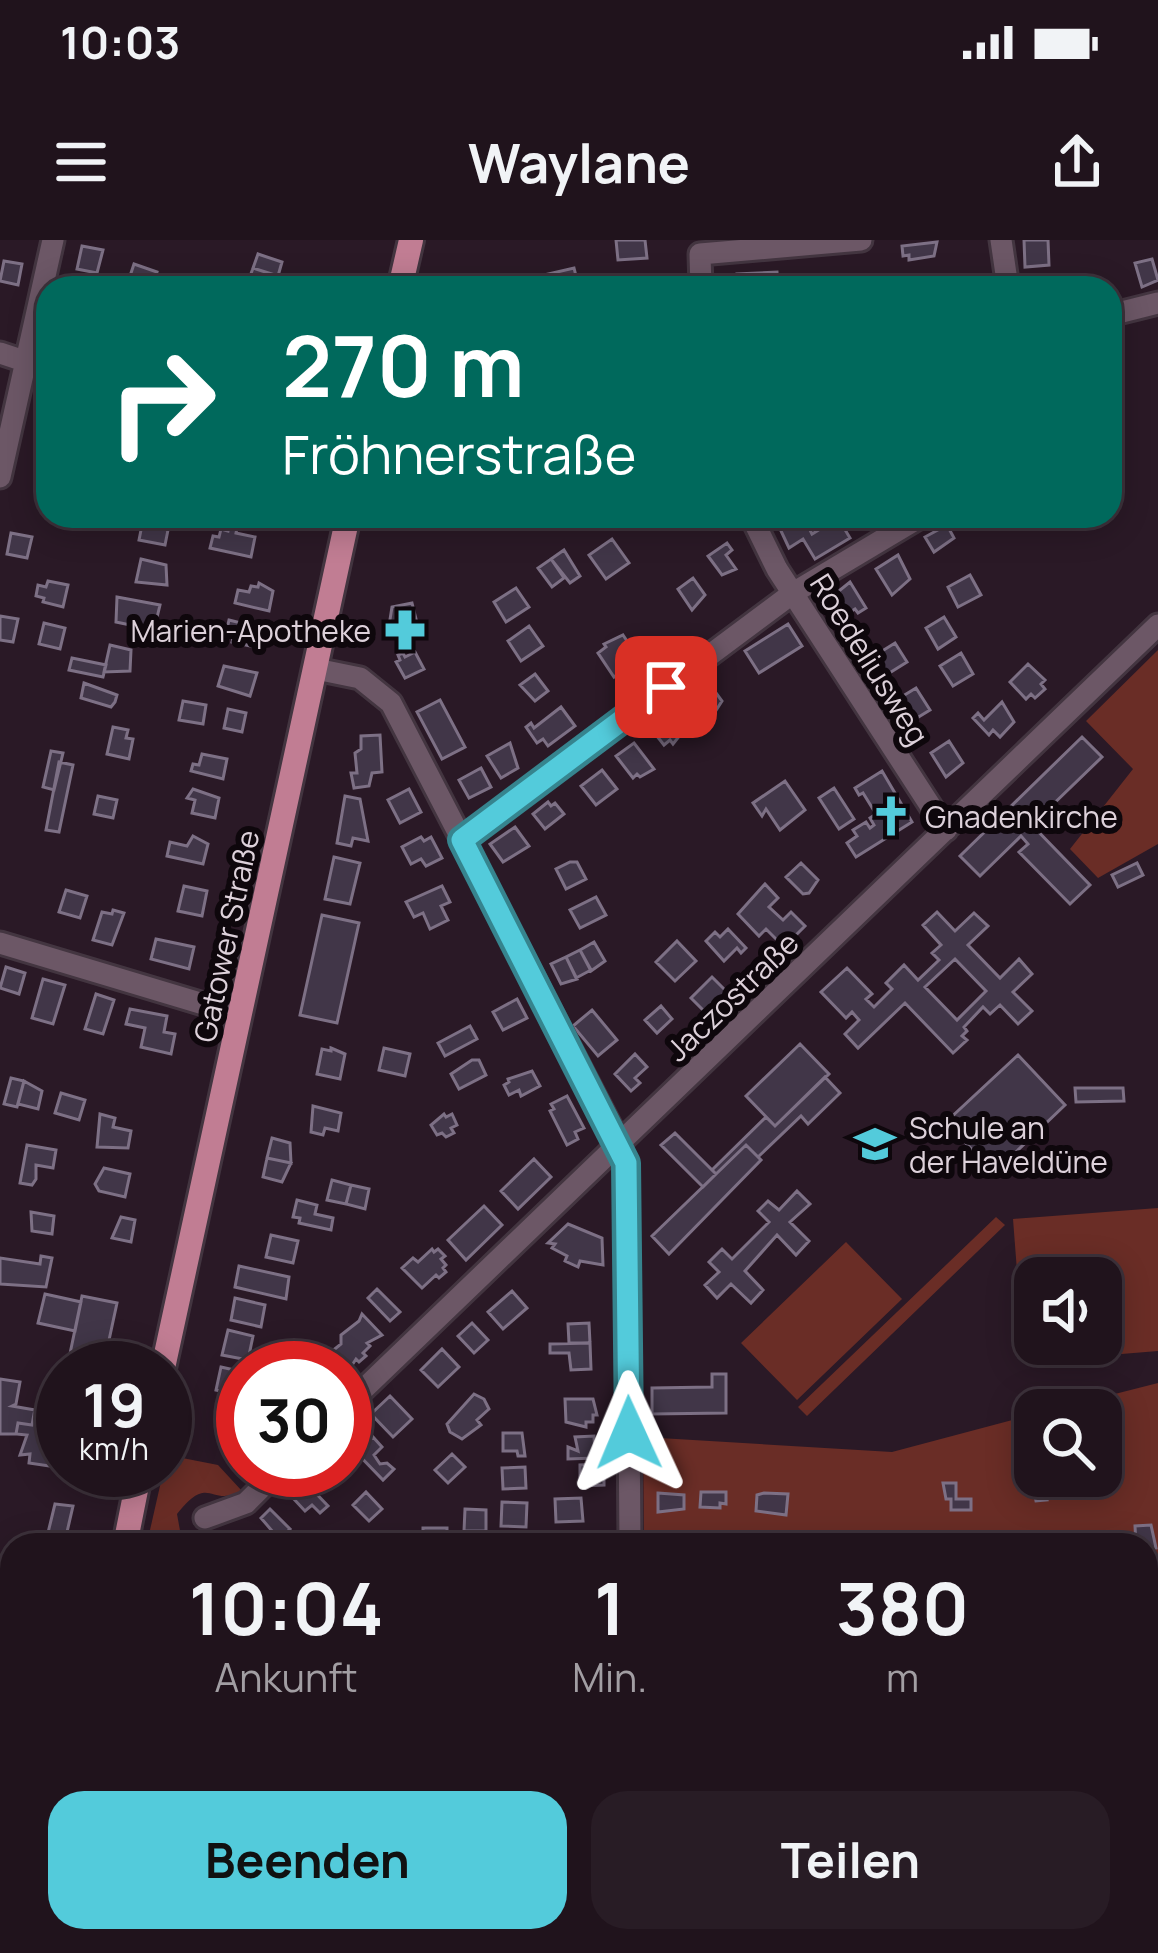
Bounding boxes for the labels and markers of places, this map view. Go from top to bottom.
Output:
pharmacy icon: Marien-Apotheke [382,607,428,653]
place label: Marien-Apotheke [130,610,371,651]
pin [615,636,717,738]
church icon: Gnadenkirche [868,793,914,839]
place label: Gnadenkirche [925,796,1118,837]
place label: Schule an der Haveldüne [909,1107,1108,1182]
school or university icon: Schule an der Haveldüne [852,1121,898,1167]

